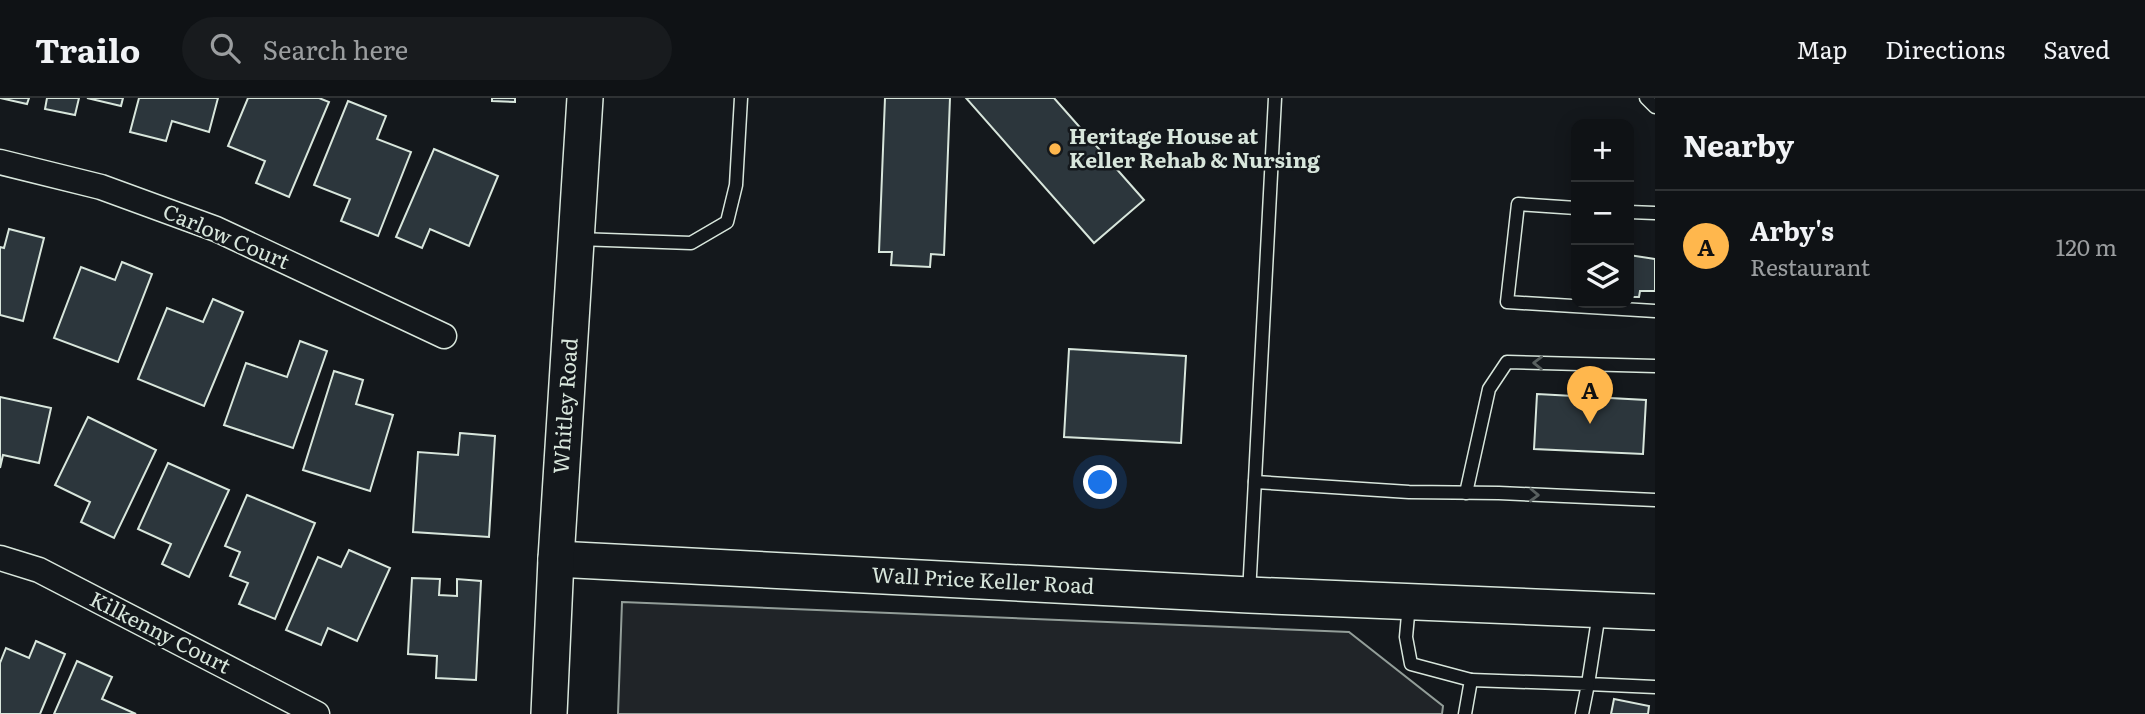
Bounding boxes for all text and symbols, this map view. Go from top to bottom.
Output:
search box [182,17,672,80]
text: Trailo [35,24,140,73]
icon: search [206,29,244,67]
text: Search here [262,29,408,68]
text: Map [1796,31,1847,66]
text: Directions [1885,31,2005,66]
text: Saved [2043,31,2110,66]
place label: Heritage House at Keller Rehab & Nursing [1069,119,1320,174]
map controls [1571,119,1634,308]
button: + [1571,119,1634,182]
text: Nearby [1683,122,1794,166]
marker: Heritage House at Keller Rehab & Nursing [1047,141,1063,157]
button: − [1571,182,1634,245]
street label: Carlow Court [159,194,296,276]
text: Arby's [1750,210,1834,249]
text: A [1697,229,1715,263]
text: 120 m [2056,229,2117,263]
button: layers [1571,245,1634,308]
text: Restaurant [1750,249,1870,283]
street label: Whitley Road [543,337,584,475]
one-way arrow [1532,355,1543,371]
pin: A [1567,366,1613,424]
your location [1083,465,1117,499]
one-way arrow [1529,487,1540,502]
street label: Wall Price Keller Road [871,557,1095,600]
street label: Kilkenny Court [85,582,237,680]

